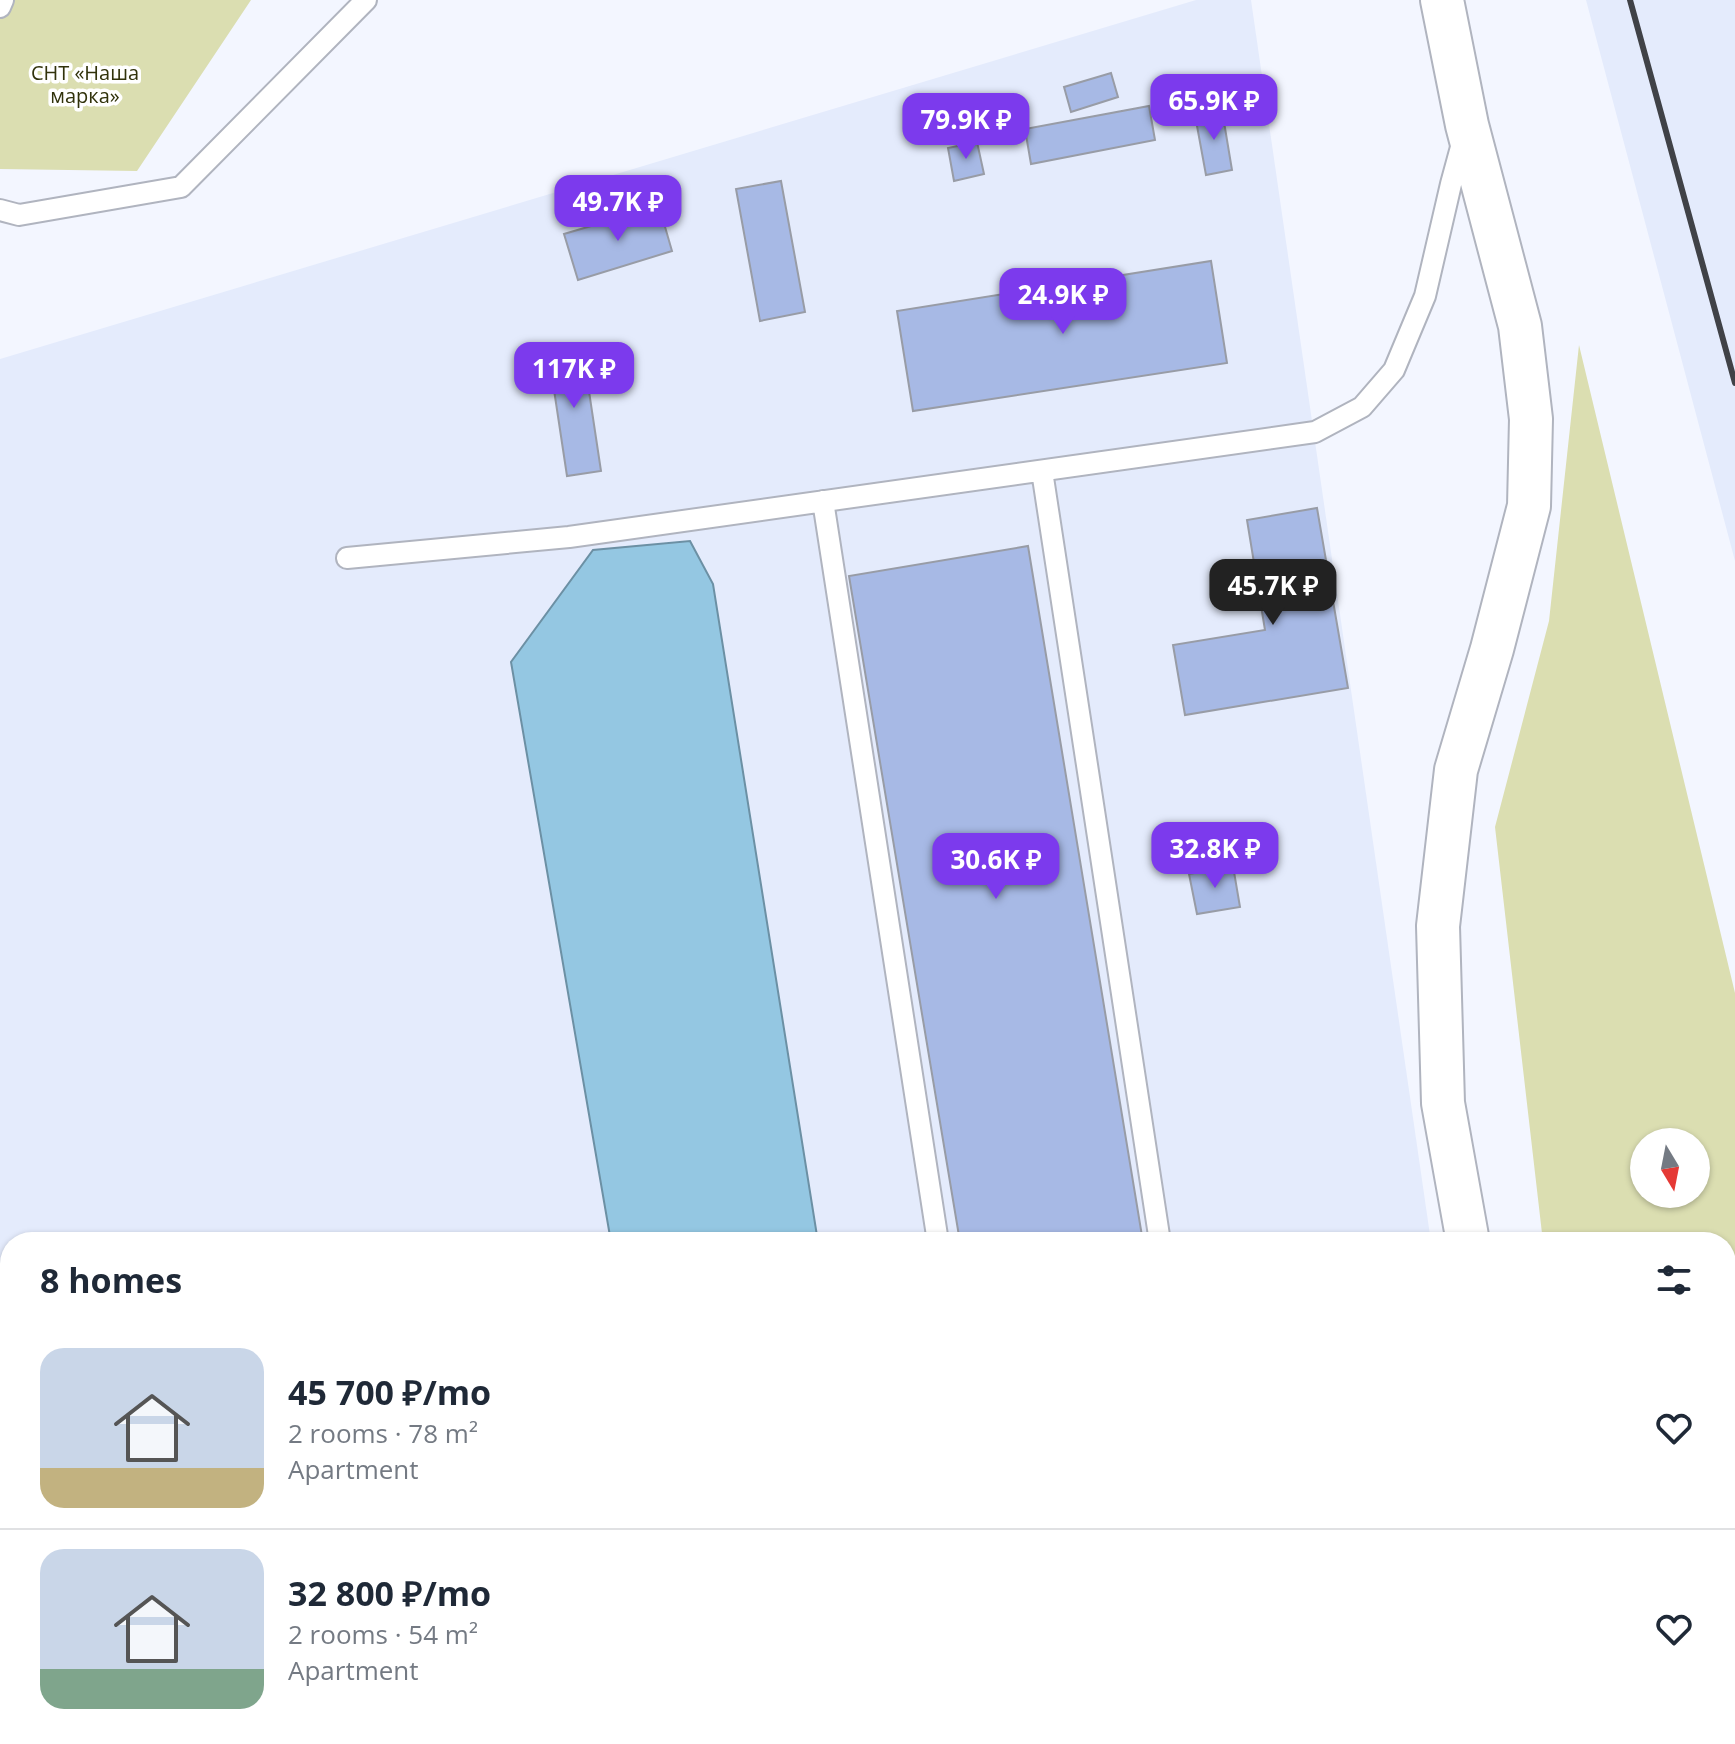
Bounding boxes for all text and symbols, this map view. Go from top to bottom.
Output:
park label: СНТ «Наша марка» [31,59,139,109]
pin: 65.9K ₽ [1140,74,1288,142]
text: 65.9K ₽ [1168,82,1260,118]
pin: 79.9K ₽ [892,93,1040,161]
text: 79.9K ₽ [920,101,1012,137]
pin: 49.7K ₽ [544,175,692,243]
text: 49.7K ₽ [572,183,664,219]
pin: 24.9K ₽ [989,268,1137,336]
text: 24.9K ₽ [1017,276,1109,312]
pin: 117K ₽ [509,342,639,410]
text: 117K ₽ [532,350,616,386]
pin: 45.7K ₽ [1199,559,1347,627]
text: 45.7K ₽ [1227,567,1319,603]
pin: 32.8K ₽ [1141,822,1289,890]
text: 32.8K ₽ [1169,830,1261,866]
pin: 30.6K ₽ [922,833,1070,901]
text: 30.6K ₽ [950,841,1042,877]
north arrow [1630,1128,1710,1208]
map controls [1630,1128,1710,1208]
text: 8 homes [40,1257,182,1303]
icon: filters [1652,1258,1696,1302]
text: 45 700 ₽/mo [288,1369,491,1415]
icon: home [104,1380,200,1476]
icon: heart [1652,1406,1696,1450]
text: 2 rooms · 78 m² [288,1415,478,1451]
text: Apartment [288,1451,419,1487]
text: 32 800 ₽/mo [288,1570,491,1616]
icon: home [104,1581,200,1677]
icon: heart [1652,1607,1696,1651]
text: 2 rooms · 54 m² [288,1616,478,1652]
text: Apartment [288,1652,419,1688]

